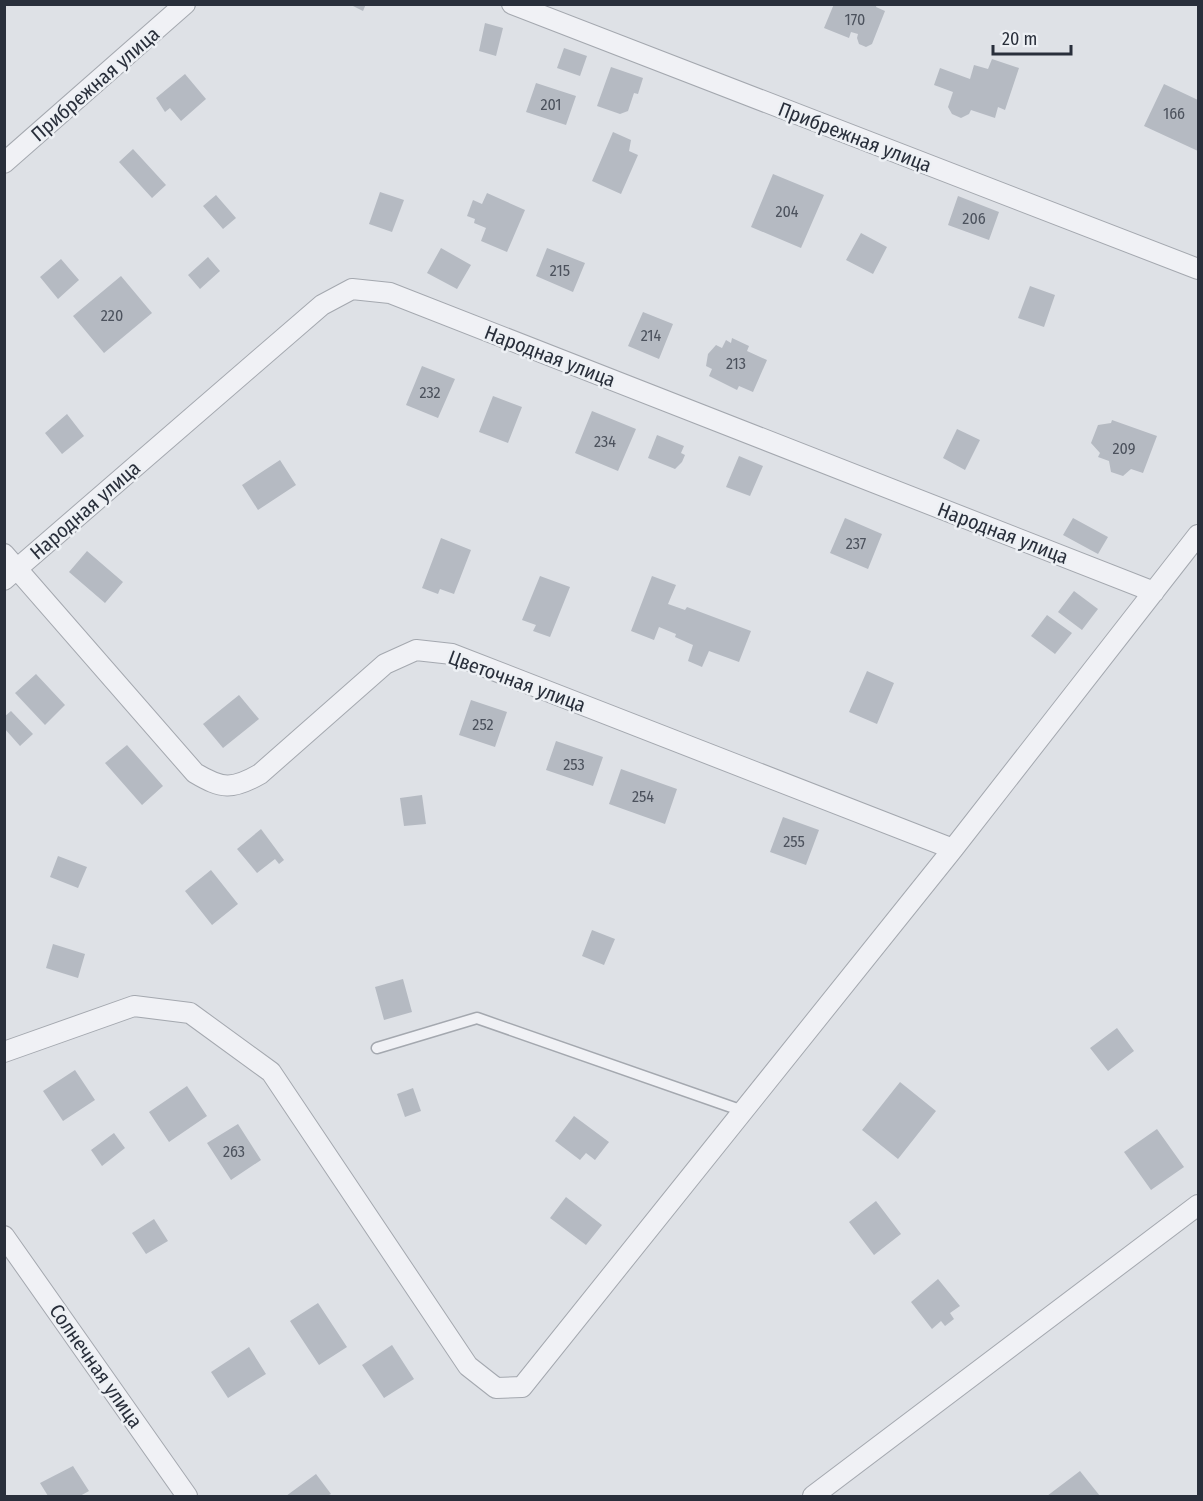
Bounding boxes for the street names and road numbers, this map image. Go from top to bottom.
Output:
street label: Прибрежная улица [26,22,164,146]
street label: Прибрежная улица [775,97,935,177]
street label: Народная улица [481,320,619,392]
street label: Народная улица [25,456,145,564]
street label: Народная улица [934,497,1072,569]
street label: Цветочная улица [445,645,589,717]
street label: Солнечная улица [44,1299,148,1433]

